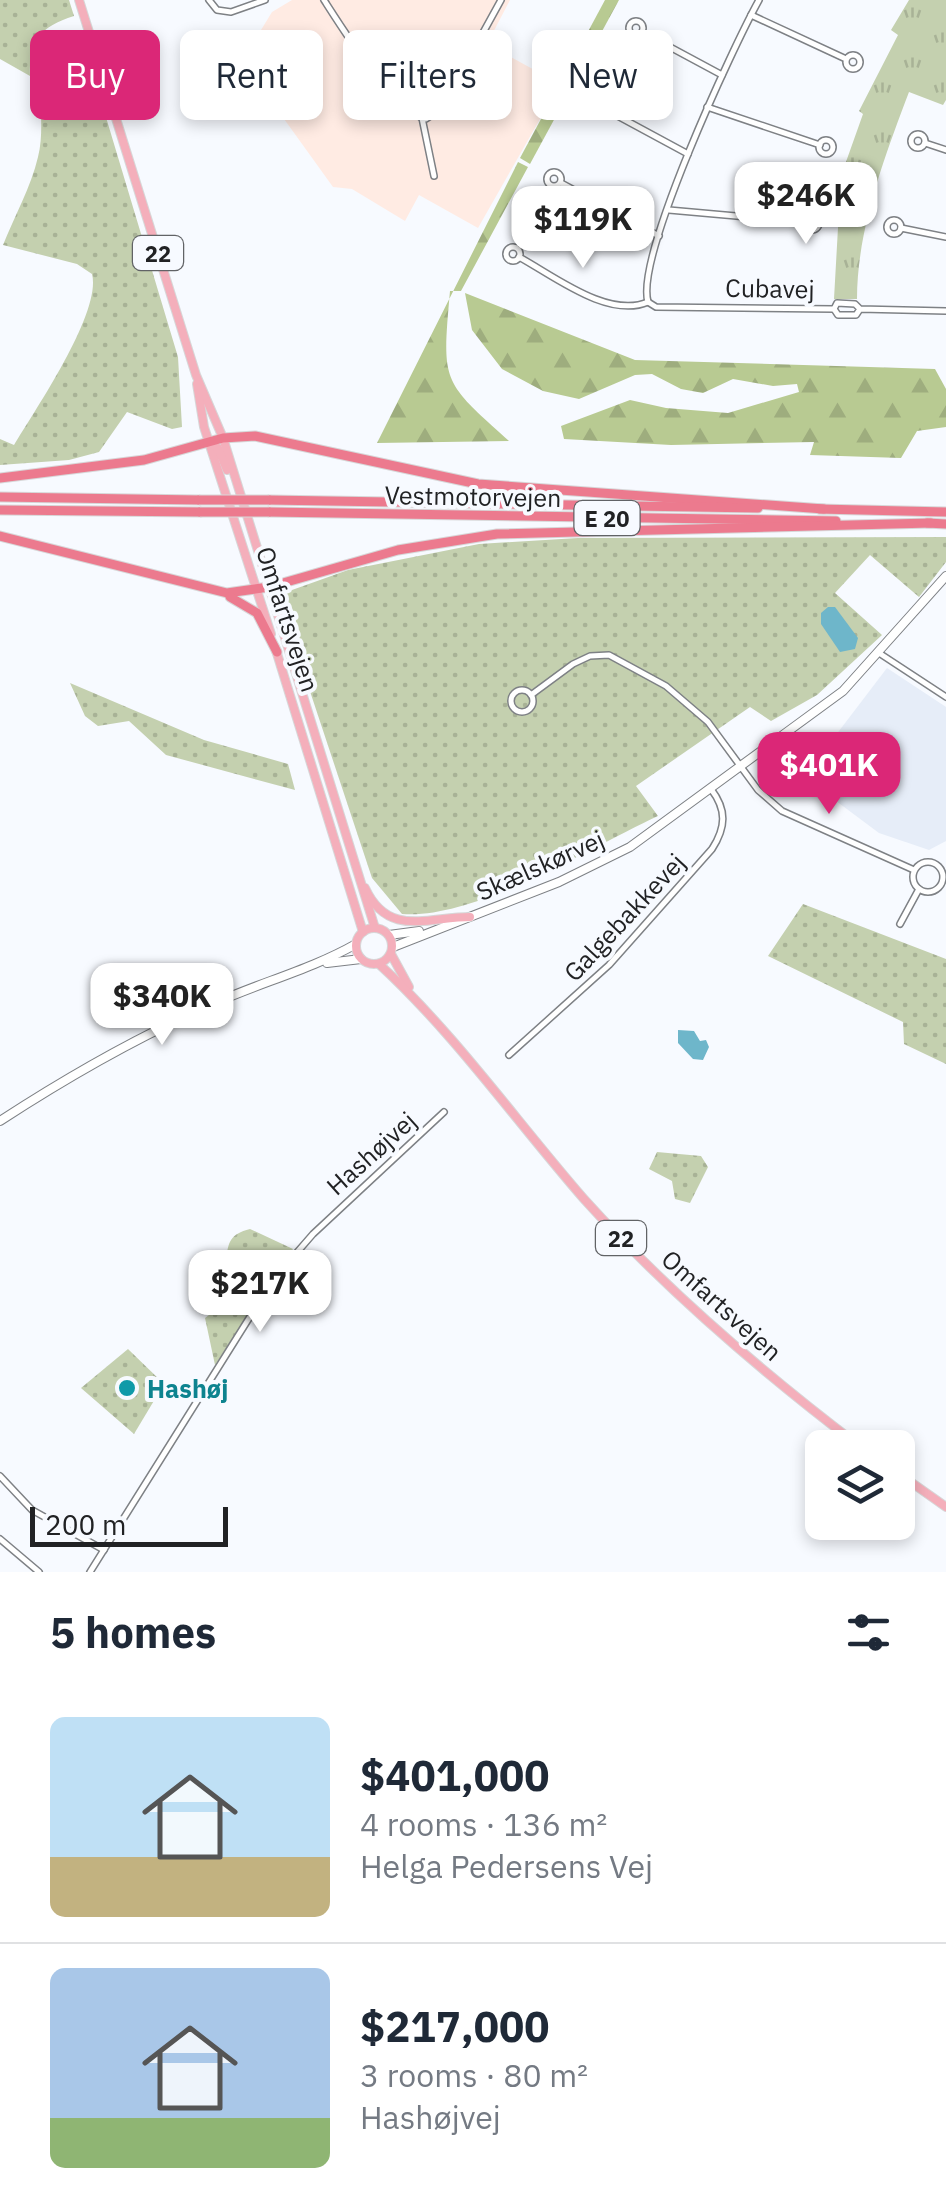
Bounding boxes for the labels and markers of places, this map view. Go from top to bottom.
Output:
pin: $246K [736,162,876,247]
pin: $119K [513,186,653,271]
pin: $401K [759,732,899,817]
pin: $340K [92,963,232,1048]
pin: $217K [190,1250,330,1335]
place label: Hashøj [147,1372,228,1405]
marker: Hashøj [116,1377,138,1399]

